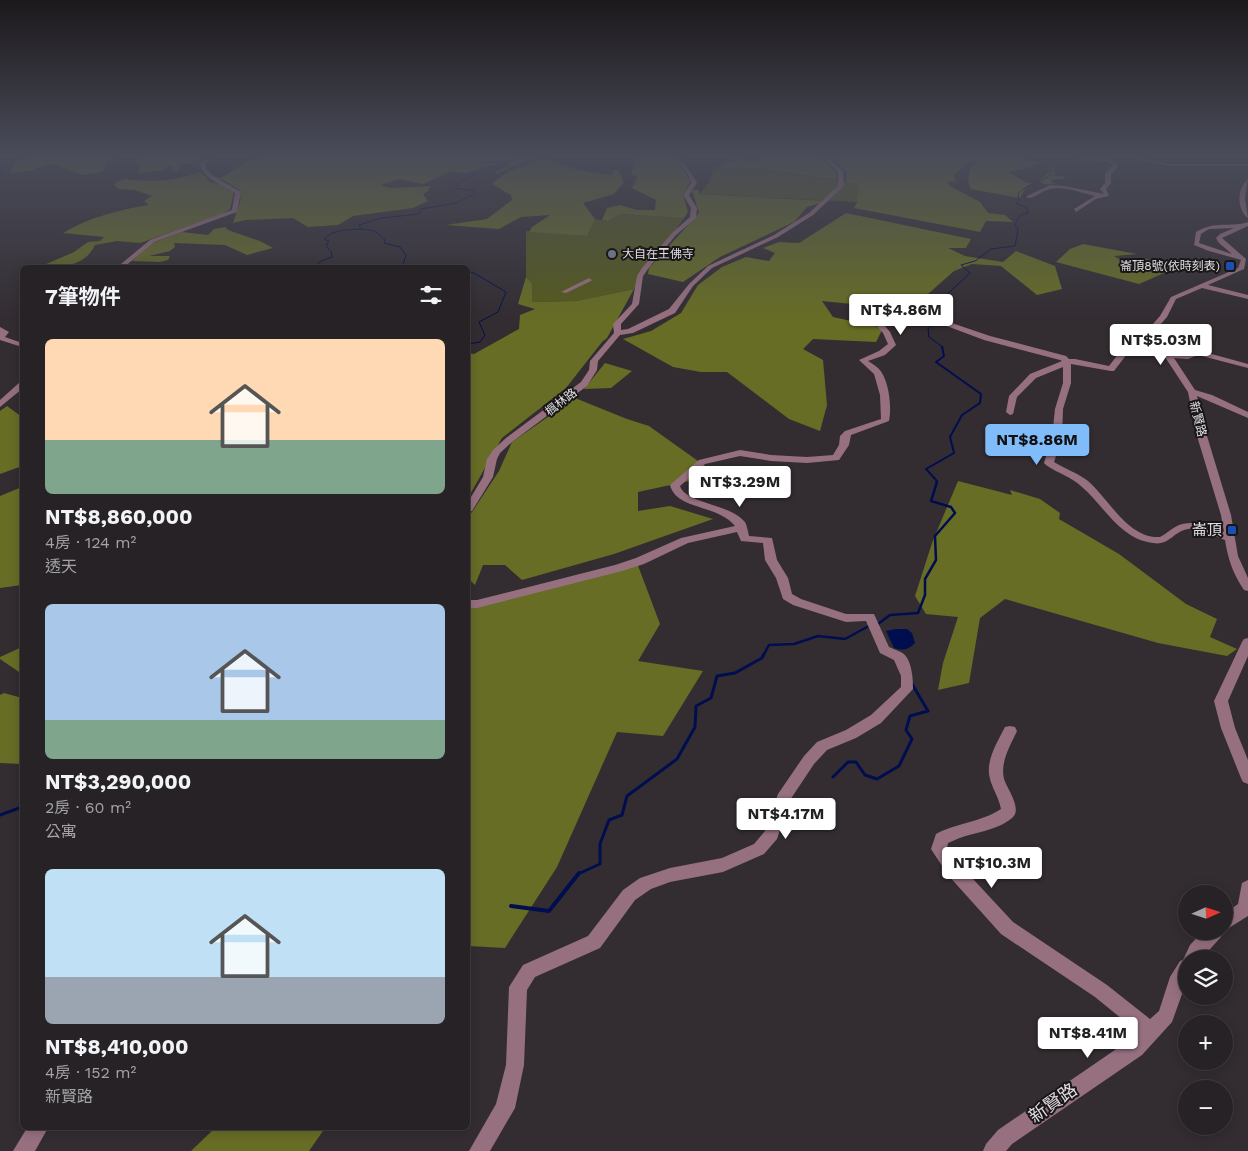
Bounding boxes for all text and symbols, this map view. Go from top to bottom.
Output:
place label: 大自在王佛寺 [622,247,694,261]
marker: 大自在王佛寺 [606,248,618,260]
place label: 崙頂8號(依時刻表) [1120,259,1220,273]
marker: 崙頂8號(依時刻表) [1224,260,1236,272]
icon: filters [417,281,445,309]
text: 7筆物件 [45,284,121,309]
pin: NT$4.86M [849,294,953,336]
text: NT$4.86M [860,300,942,319]
pin: NT$5.03M [1109,324,1213,366]
text: NT$5.03M [1121,330,1201,349]
icon: home [200,371,290,461]
street label: 楓林路 [543,385,579,419]
street label: 新賢路 [1187,400,1209,438]
pin: NT$8.86M [985,424,1089,466]
text: NT$8.86M [996,430,1078,449]
pin: NT$3.29M [688,466,792,508]
text: NT$3.29M [700,472,780,491]
text: NT$8,860,000 [45,504,193,529]
place label: 崙頂 [1192,521,1222,539]
marker: 崙頂 [1226,524,1238,536]
text: 4房 · 124 m² [45,533,136,552]
text: 透天 [45,557,77,576]
icon: home [200,636,290,726]
text: NT$3,290,000 [45,769,191,794]
text: 2房 · 60 m² [45,798,131,817]
pin: NT$4.17M [734,798,838,840]
text: NT$4.17M [748,804,824,823]
text: 公寓 [45,822,77,841]
pin: NT$10.3M [940,846,1044,889]
text: NT$10.3M [953,853,1031,872]
north arrow [1178,885,1232,940]
map controls [1178,885,1233,1135]
icon: home [200,901,290,991]
button: layers [1178,950,1233,1005]
button: + [1178,1015,1233,1070]
pin: NT$8.41M [1036,1016,1140,1059]
text: NT$8.41M [1049,1023,1127,1042]
text: NT$8,410,000 [45,1034,189,1059]
text: 4房 · 152 m² [45,1063,136,1082]
street label: 新賢路 [1025,1079,1081,1127]
button: − [1178,1080,1233,1135]
text: 新賢路 [45,1087,93,1106]

